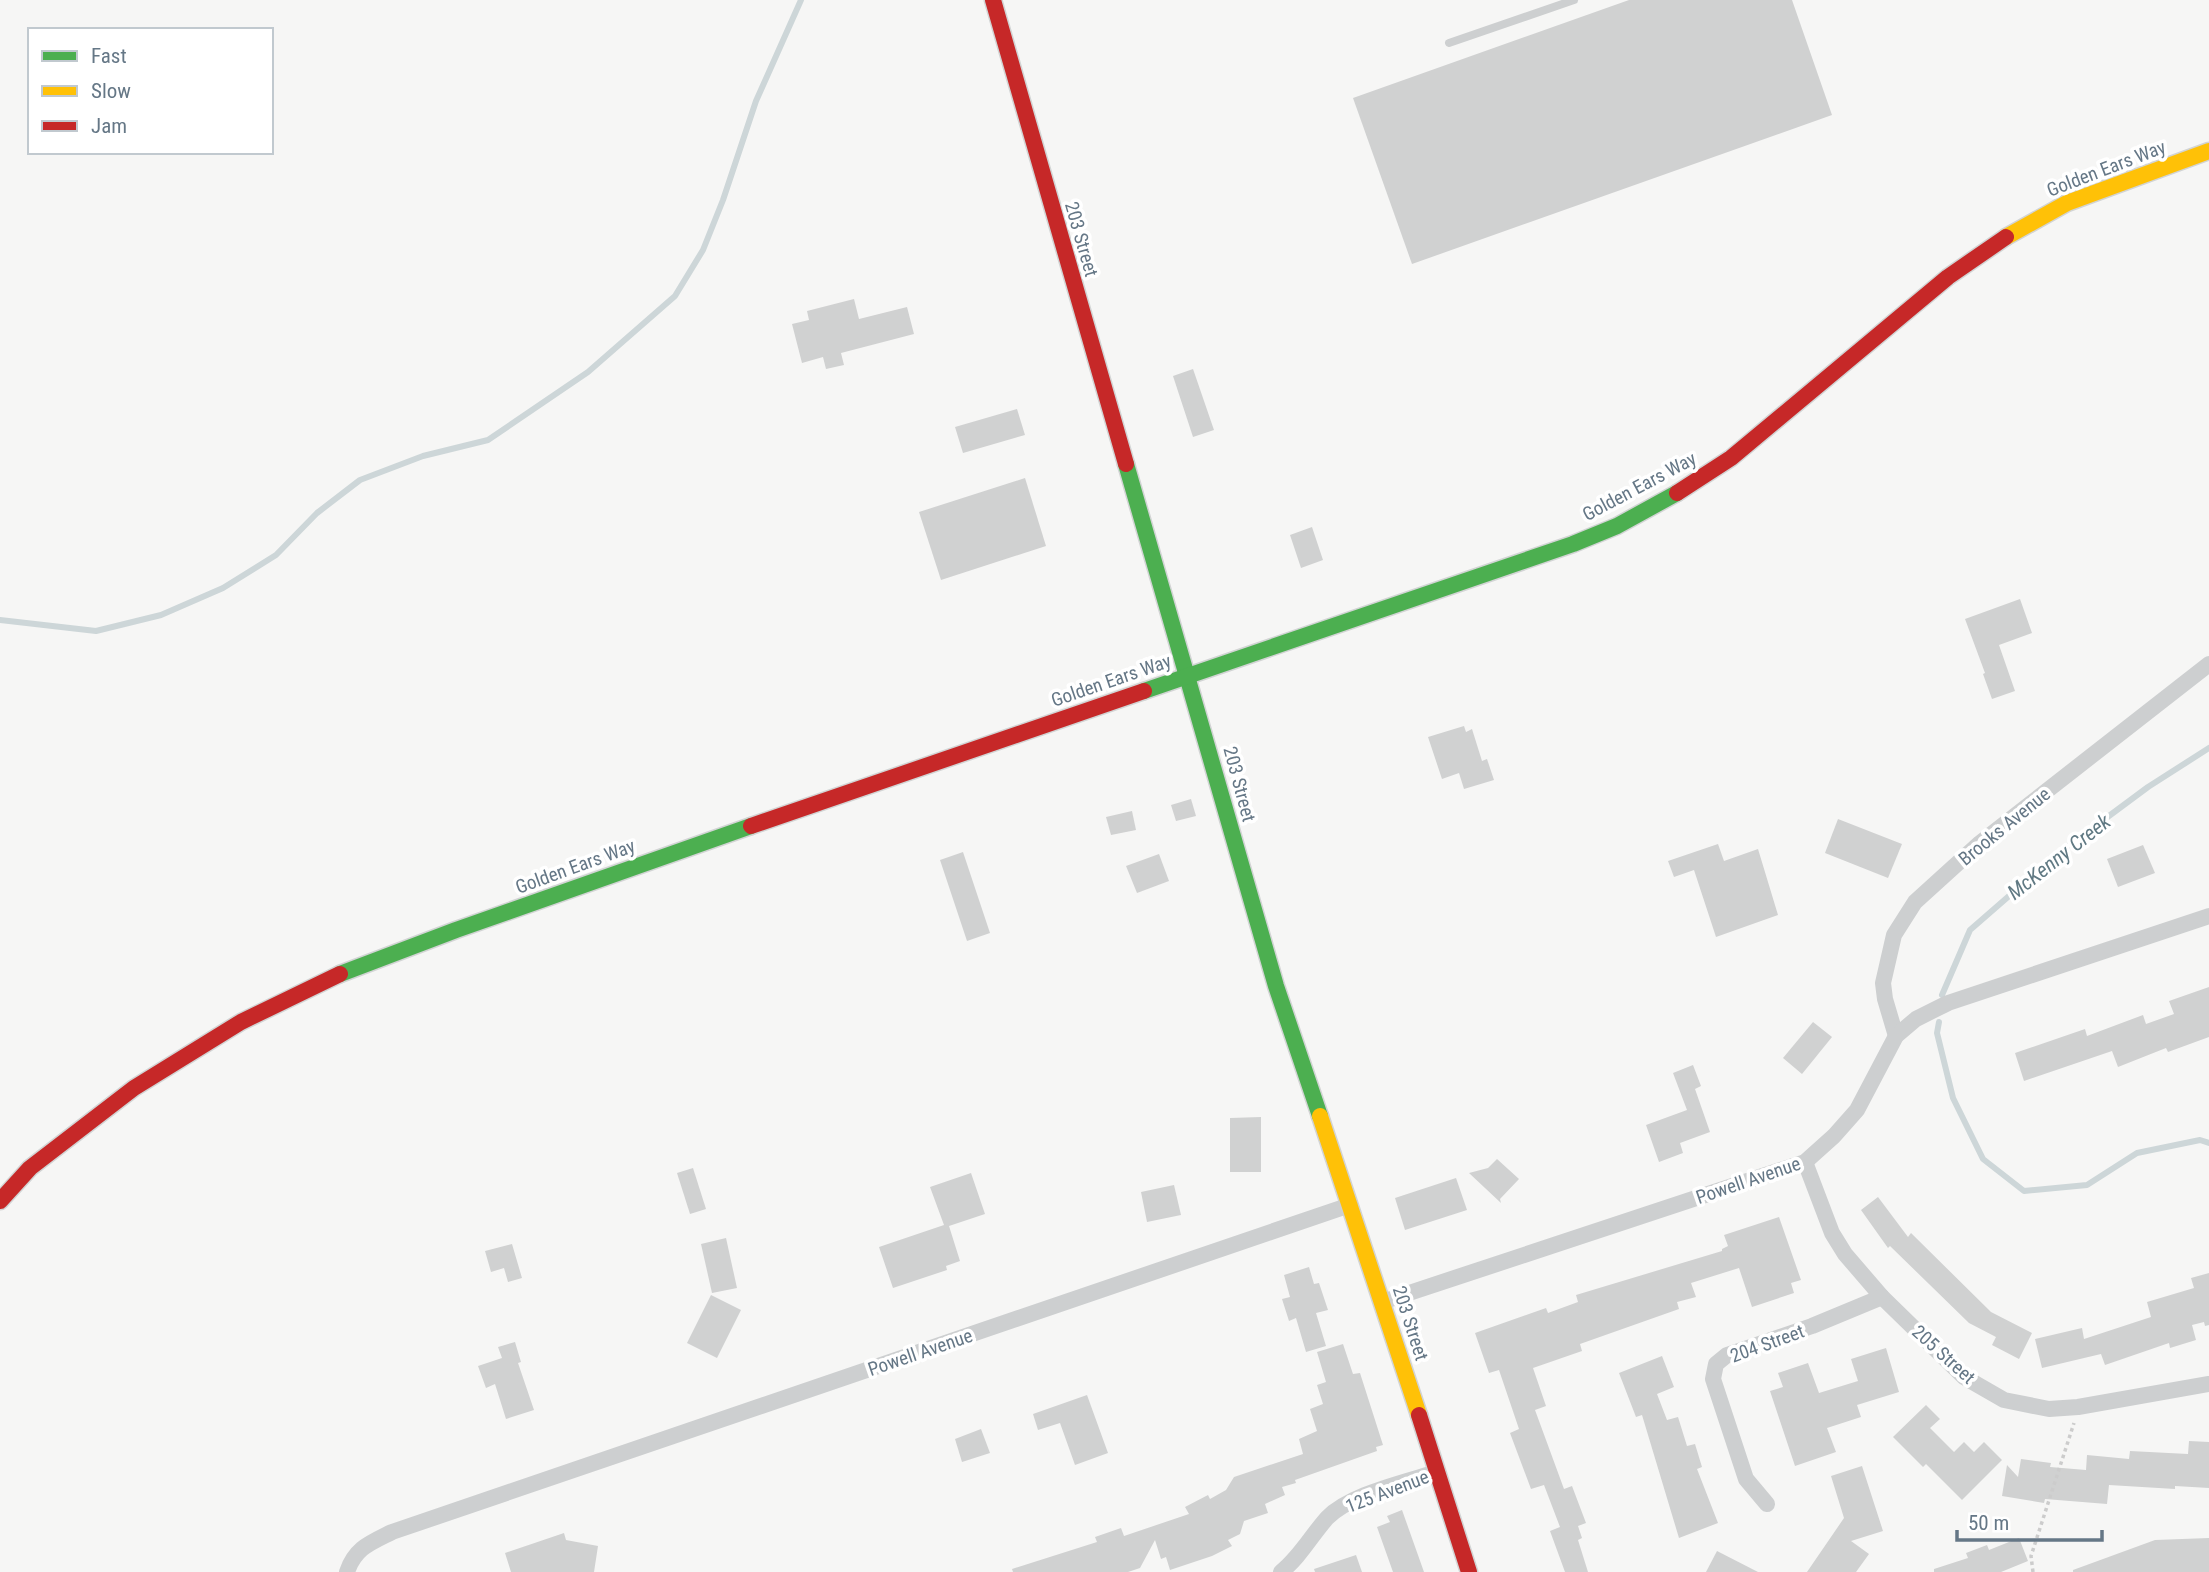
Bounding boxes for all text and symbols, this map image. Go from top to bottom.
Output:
legend [28,28,273,154]
text: Fast [91,44,127,68]
text: Slow [91,79,131,103]
text: Jam [91,114,127,138]
street label: Golden Ears Way [2044,135,2169,202]
street label: 203 Street [1060,199,1103,279]
street label: Golden Ears Way [1578,447,1700,526]
street label: Golden Ears Way [1048,649,1174,712]
street label: 203 Street [1218,744,1261,824]
street label: Brooks Avenue [1954,782,2055,870]
water label: McKenny Creek [2003,809,2116,905]
street label: Golden Ears Way [512,834,638,899]
street label: Powell Avenue [1693,1152,1804,1209]
street label: 203 Street [1388,1283,1433,1363]
street label: 204 Street [1727,1319,1807,1367]
street label: 205 Street [1907,1320,1980,1389]
street label: Powell Avenue [865,1324,976,1381]
street label: 125 Avenue [1342,1465,1432,1518]
scale bar [1957,1498,2102,1542]
text: 50 m [1968,1511,2009,1535]

